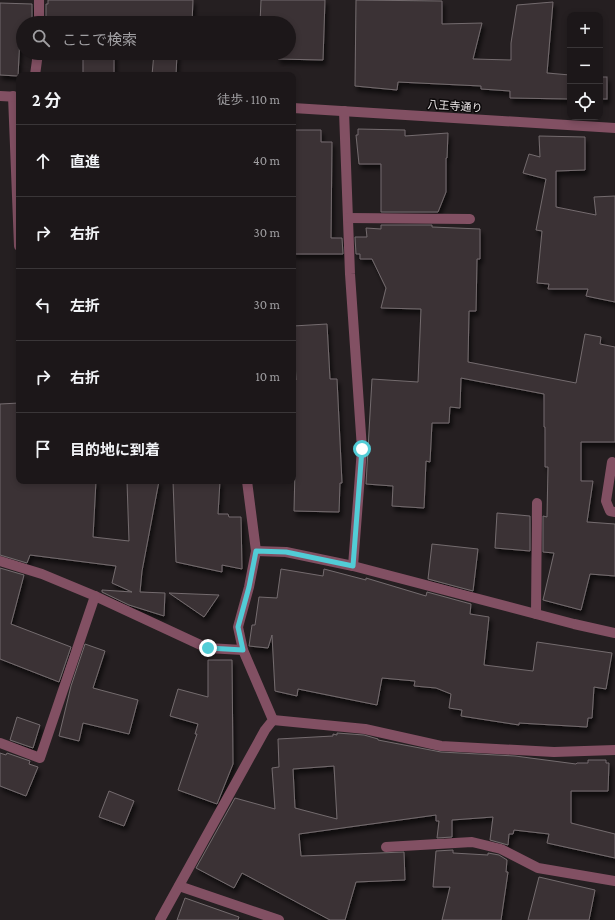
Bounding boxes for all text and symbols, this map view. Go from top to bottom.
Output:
map controls [567,12,603,120]
button: + [567,12,603,48]
search box [16,16,296,60]
icon: search [30,27,52,49]
text: ここで検索 [62,32,137,48]
button: − [567,48,603,84]
button: locate [567,84,603,120]
text: 2 分 [32,91,61,110]
text: 徒歩 · 110 m [217,92,280,107]
street label: 八王寺通り [427,98,483,114]
icon: ahead [32,150,54,172]
text: 40 m [253,153,280,168]
text: 直進 [70,154,100,170]
icon: right [32,222,54,244]
text: 30 m [254,225,280,240]
text: 右折 [70,226,100,242]
icon: left [32,294,54,316]
text: 30 m [254,297,280,312]
text: 左折 [70,298,100,314]
icon: right [32,366,54,388]
text: 10 m [255,369,280,384]
text: 右折 [70,370,100,386]
icon: arrive [32,438,54,460]
route start [353,440,371,458]
text: 目的地に到着 [70,442,160,458]
route end [199,639,217,657]

